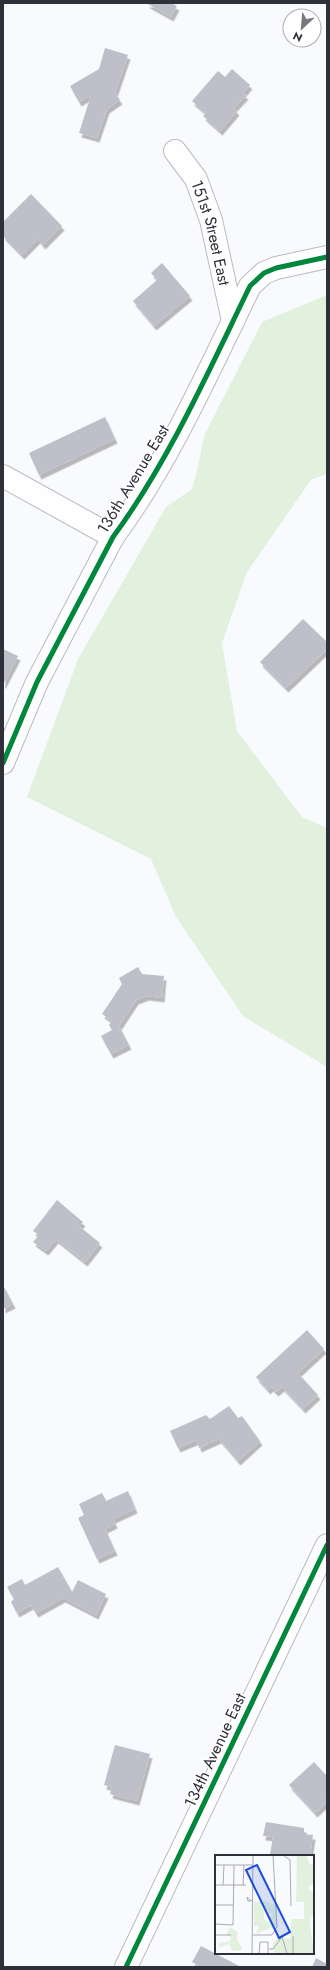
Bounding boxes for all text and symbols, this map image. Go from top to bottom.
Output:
north arrow [282,8,322,48]
text: N [290,28,305,46]
street label: 151st Street East [186,177,236,288]
street label: 136th Avenue East [91,420,175,538]
street label: 134th Avenue East [178,1689,252,1811]
inset map [215,1855,314,1954]

